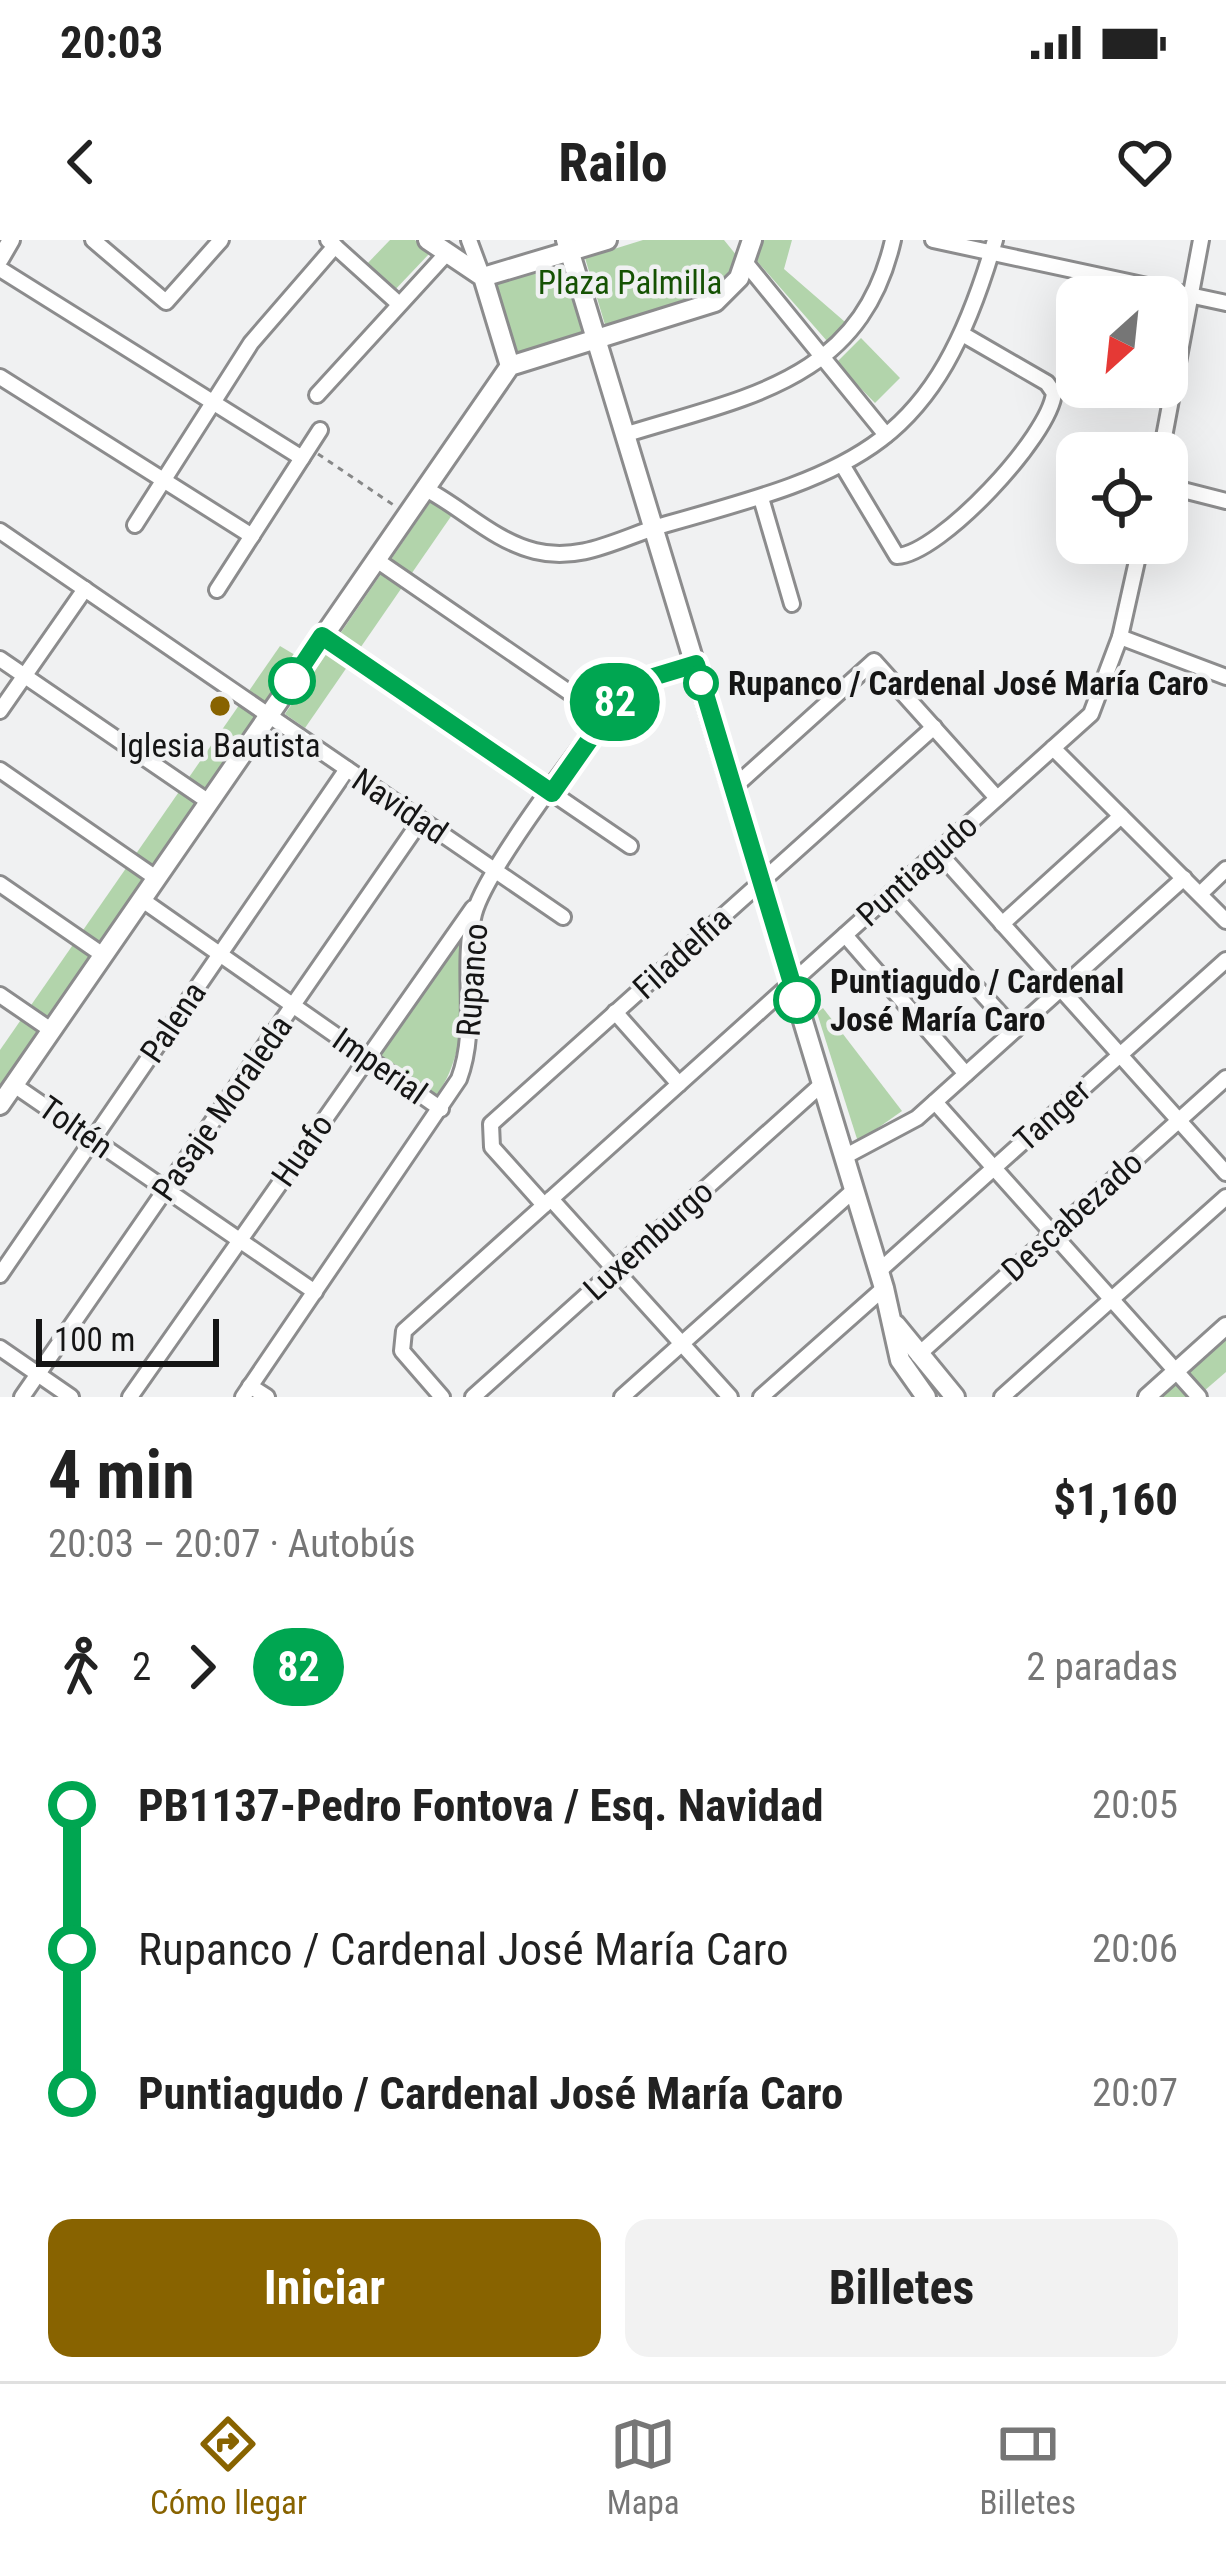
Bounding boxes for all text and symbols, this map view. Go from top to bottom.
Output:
text: 20:03 [60,16,163,69]
icon: back [48,129,114,195]
icon: heart [1112,129,1178,195]
text: Railo [558,131,668,194]
park label: Plaza Palmilla [538,263,722,302]
north arrow [1056,276,1188,408]
map controls [1056,276,1188,564]
button: locate [1056,432,1188,564]
unlabelled marker [270,659,314,703]
line badge: 82 [561,663,669,741]
place label: Rupanco / Cardenal José María Caro [728,664,1209,703]
marker: Rupanco / Cardenal José María Caro [685,667,717,699]
text: 82 [594,677,636,726]
marker: Iglesia Bautista [207,693,233,719]
place label: Iglesia Bautista [119,726,321,765]
street label: Navidad [345,760,455,852]
street label: Puntiagudo [849,806,985,934]
street label: Filadelfia [625,899,739,1007]
street label: Rupanco [449,922,495,1038]
place label: Puntiagudo / Cardenal José María Caro [830,962,1124,1039]
street label: Palena [132,974,214,1070]
marker: Puntiagudo / Cardenal José María Caro [775,978,819,1022]
street label: Pasaje Moraleda [144,1008,300,1208]
street label: Imperial [325,1020,435,1112]
street label: Tanger [1006,1071,1098,1159]
street label: Toltén [32,1088,120,1166]
street label: Huafo [263,1106,341,1194]
street label: Descabezado [994,1143,1150,1289]
street label: Luxemburgo [575,1172,721,1308]
scale bar [36,1313,219,1366]
text: 100 m [54,1320,135,1359]
text: 4 min [48,1437,195,1514]
text: $1,160 [1053,1473,1178,1526]
text: 20:03 – 20:07 · Autobús [48,1521,416,1567]
icon: walk [48,1634,114,1700]
icon: forward [169,1634,235,1700]
text: 82 [277,1642,320,1691]
text: 2 [132,1644,151,1690]
text: 2 paradas [1026,1644,1178,1690]
text: PB1137-Pedro Fontova / Esq. Navidad [138,1779,824,1832]
text: 20:05 [1092,1782,1178,1828]
text: Rupanco / Cardenal José María Caro [138,1923,789,1976]
text: 20:06 [1092,1926,1178,1972]
text: Puntiagudo / Cardenal José María Caro [138,2067,843,2120]
text: 20:07 [1092,2070,1178,2116]
button: Iniciar [48,2219,601,2357]
button: Billetes [625,2219,1178,2357]
tab: Cómo llegar [150,2411,307,2522]
tab: Mapa [607,2411,680,2522]
tab: Billetes [980,2411,1076,2522]

